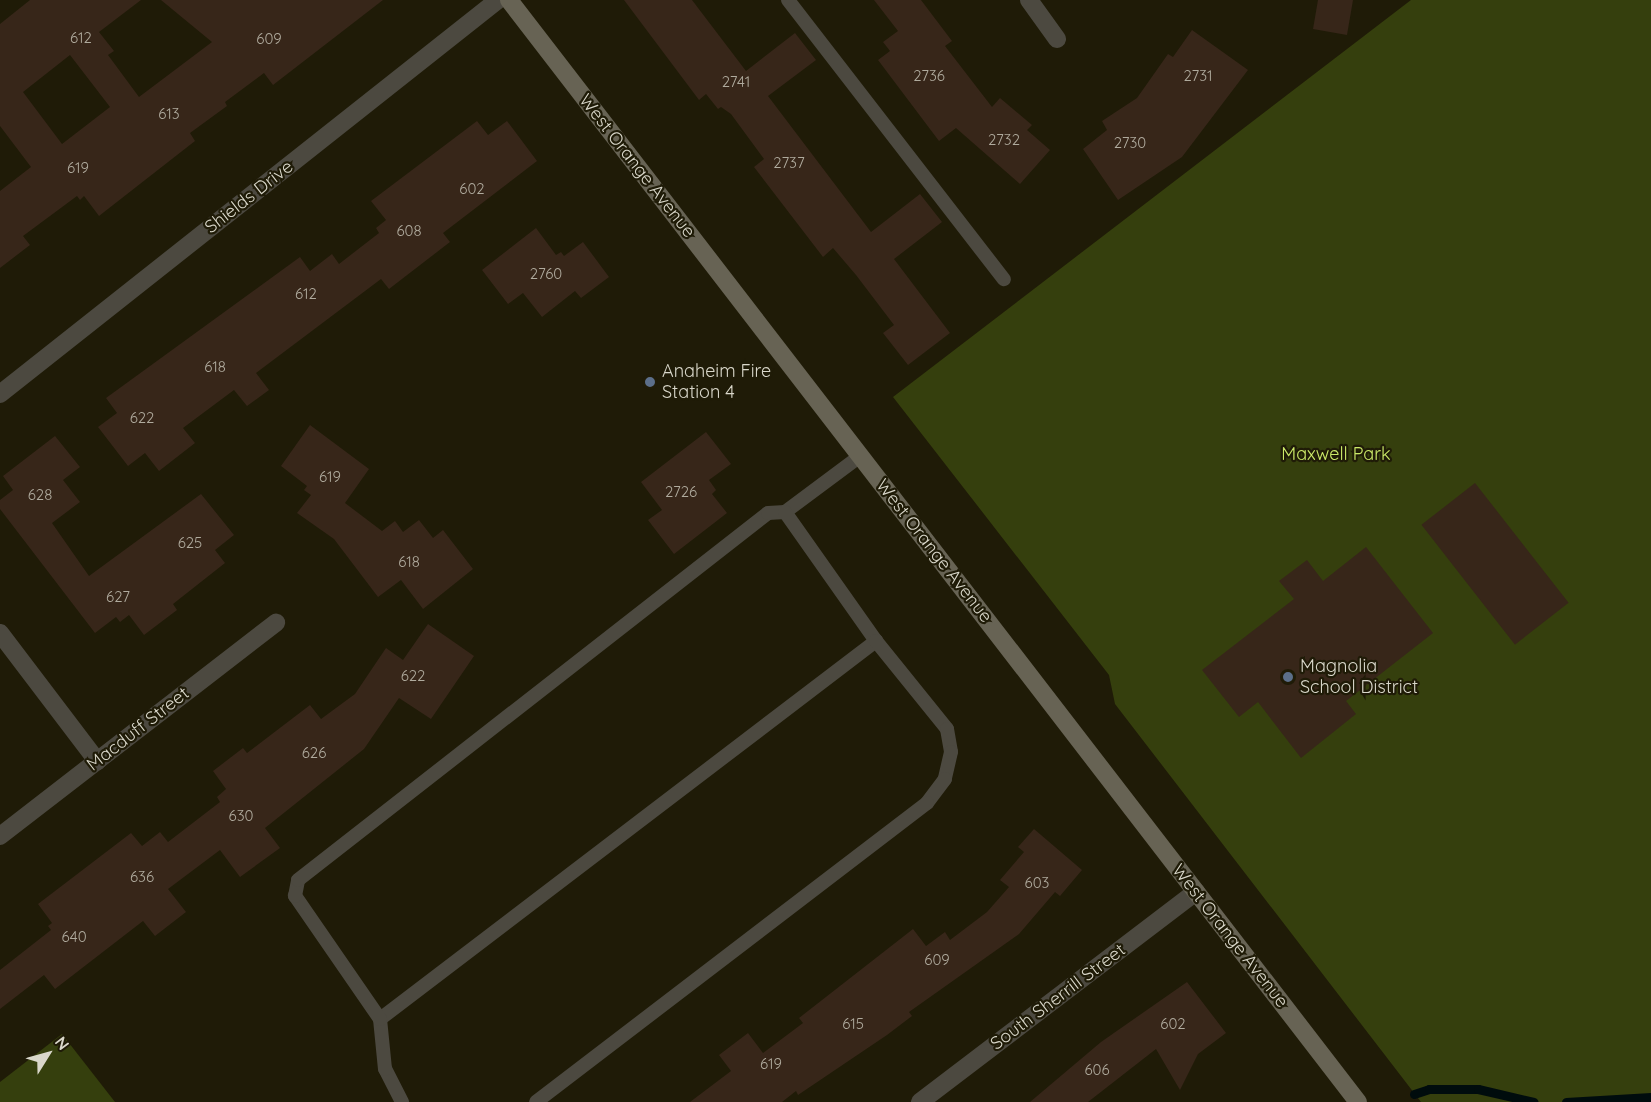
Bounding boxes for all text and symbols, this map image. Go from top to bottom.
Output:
house number: 612 [70,29,92,47]
house number: 609 [256,30,282,48]
house number: 2736 [913,67,945,85]
house number: 2731 [1183,67,1213,85]
house number: 2741 [722,73,750,91]
street label: West Orange Avenue [574,90,700,242]
house number: 613 [158,105,180,123]
house number: 2732 [988,131,1020,149]
house number: 2730 [1114,134,1146,152]
house number: 2737 [773,154,805,172]
street label: Shields Drive [201,156,297,238]
house number: 619 [67,159,89,177]
house number: 602 [459,180,485,198]
house number: 608 [396,222,422,240]
house number: 2760 [530,265,562,283]
house number: 612 [295,285,317,303]
house number: 618 [204,358,226,376]
place label: Anaheim Fire Station 4 [662,361,771,404]
marker: Anaheim Fire Station 4 [643,375,657,389]
house number: 622 [130,409,154,427]
park label: Maxwell Park [1281,443,1391,465]
house number: 619 [319,468,341,486]
street label: West Orange Avenue [871,475,997,627]
house number: 2726 [665,483,697,501]
house number: 628 [28,486,52,504]
house number: 625 [178,534,202,552]
house number: 618 [398,553,420,571]
house number: 627 [106,588,130,606]
place label: Magnolia School District [1300,656,1418,698]
house number: 622 [401,667,425,685]
marker: Magnolia School District [1281,670,1295,684]
street label: Macduff Street [83,682,193,776]
house number: 626 [302,744,326,762]
house number: 630 [229,807,253,825]
street label: West Orange Avenue [1167,860,1293,1012]
house number: 636 [130,868,154,886]
house number: 603 [1025,874,1049,892]
house number: 640 [61,928,87,946]
street label: South Sherrill Street [986,939,1130,1055]
house number: 609 [924,951,950,969]
house number: 615 [842,1015,864,1033]
house number: 602 [1160,1015,1186,1033]
north arrow [18,1024,78,1084]
text: N [51,1032,74,1054]
house number: 619 [760,1055,782,1073]
house number: 606 [1084,1061,1110,1079]

